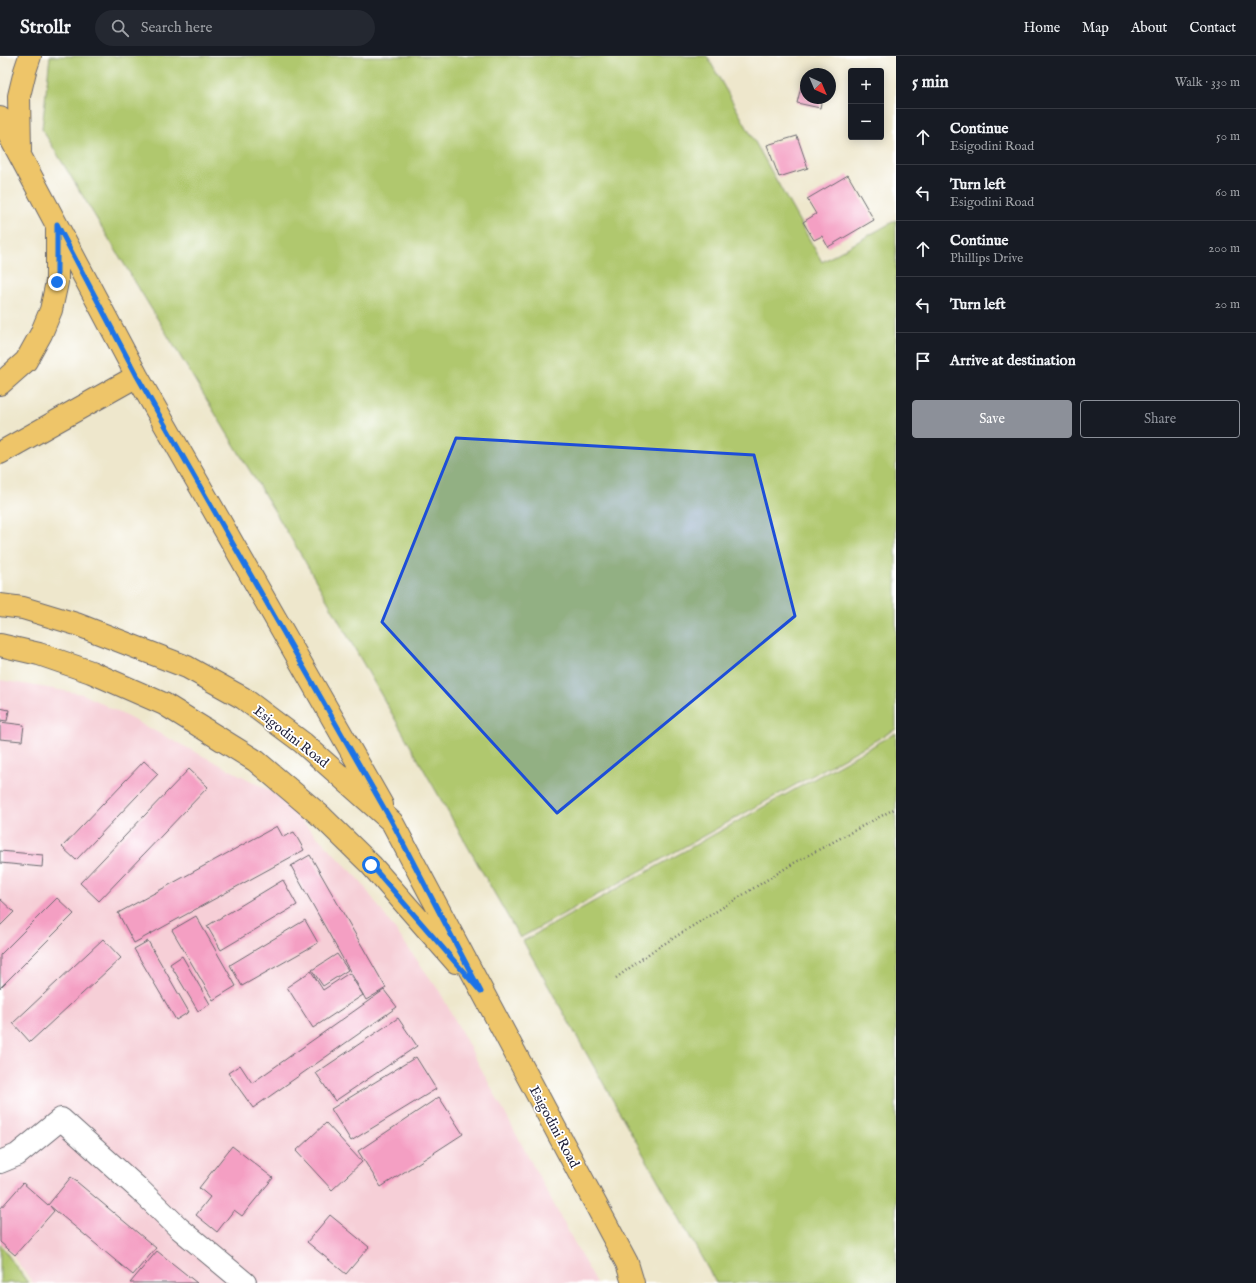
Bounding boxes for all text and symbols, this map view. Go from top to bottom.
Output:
search box [95,10,375,46]
text: Strollr [20,16,71,40]
icon: search [109,17,131,39]
text: Search here [141,18,212,37]
text: Home [1024,19,1060,37]
text: Map [1082,19,1109,37]
text: About [1131,19,1167,37]
text: Contact [1189,19,1236,37]
north arrow [800,68,836,104]
map controls [848,68,884,140]
button: + [848,68,884,104]
text: 5 min [912,72,949,93]
text: Walk · 330 m [1175,74,1240,91]
button: − [848,104,884,140]
text: Continue [950,119,1008,138]
icon: ahead [912,126,934,148]
text: 50 m [1216,128,1240,145]
text: Esigodini Road [950,138,1034,155]
text: Turn left [950,175,1006,194]
icon: left [912,182,934,204]
text: 60 m [1215,184,1240,201]
text: Esigodini Road [950,194,1034,211]
text: Continue [950,231,1008,250]
icon: ahead [912,238,934,260]
text: 200 m [1208,240,1240,257]
text: Phillips Drive [950,250,1023,267]
route end [48,273,66,291]
icon: left [912,294,934,316]
text: Turn left [950,295,1006,314]
text: 20 m [1215,296,1240,313]
icon: arrive [912,350,934,372]
text: Arrive at destination [950,351,1076,370]
button: Save [912,400,1072,438]
button: Share [1080,400,1240,438]
street label: Esigodini Road [250,702,333,772]
route start [362,856,380,874]
street label: Esigodini Road [525,1083,583,1172]

